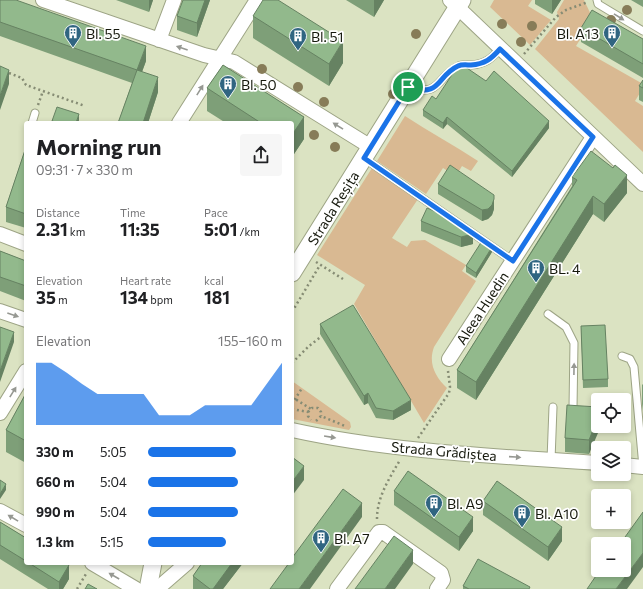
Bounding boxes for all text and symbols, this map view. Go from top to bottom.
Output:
one-way arrow [613,13,625,20]
building icon: Bl. 55 [63,23,83,48]
building icon: Bl. A13 [602,23,622,48]
place label: Bl. 55 [86,25,121,42]
place label: Bl. A13 [557,25,599,42]
building icon: Bl. 51 [288,26,308,51]
place label: Bl. 51 [311,28,344,45]
one-way arrow [176,44,188,50]
pin [391,70,425,104]
building icon: Bl. 50 [218,74,238,99]
place label: Bl. 50 [241,76,277,93]
icon: arrive [397,76,419,98]
one-way arrow [196,84,203,96]
one-way arrow [332,123,343,130]
text: Morning run [36,133,162,160]
button: share [240,134,282,176]
text: 09:31 · 7 × 330 m [36,162,133,178]
street label: Strada Reșița [304,168,363,249]
text: Distance [36,206,80,219]
text: Time [120,206,145,219]
text: Pace [204,206,228,219]
text: 2.31 [36,219,68,240]
text: 11:35 [120,219,160,240]
text: 5:01 [204,219,237,240]
text: km [68,225,85,238]
text: /km [237,225,260,238]
building icon: BL. 4 [526,258,546,283]
place label: BL. 4 [549,260,581,277]
street label: Aleea Huedin [452,268,512,348]
text: Elevation [36,274,82,287]
text: Heart rate [120,274,171,287]
text: kcal [204,274,224,287]
text: 35 [36,287,56,308]
text: 134 [120,287,148,308]
text: 181 [204,287,230,308]
text: m [56,293,68,306]
text: bpm [148,293,173,306]
one-way arrow [7,312,19,318]
text: Elevation [36,333,91,349]
text: 155–160 m [218,333,282,349]
one-way arrow [571,362,577,375]
one-way arrow [9,387,17,397]
map controls [591,393,631,577]
button: locate [591,393,631,433]
one-way arrow [324,434,336,440]
street label: Strada Grădiștea [390,438,498,465]
button: layers [591,441,631,481]
text: 330 m [36,444,74,460]
text: 5:05 [100,444,127,460]
one-way arrow [509,454,521,461]
text: 660 m [36,474,75,490]
text: 5:04 [100,474,127,490]
button: + [591,489,631,529]
building icon: Bl. A9 [424,493,444,518]
place label: Bl. A9 [447,495,483,512]
building icon: Bl. A10 [512,503,532,528]
text: 990 m [36,504,75,520]
text: 5:04 [100,504,127,520]
place label: Bl. A10 [535,505,578,522]
one-way arrow [7,514,19,521]
building icon: Bl. A7 [311,528,331,553]
place label: Bl. A7 [334,530,370,547]
text: 1.3 km [36,534,74,550]
text: 5:15 [100,534,124,550]
button: − [591,537,631,577]
one-way arrow [108,573,120,580]

